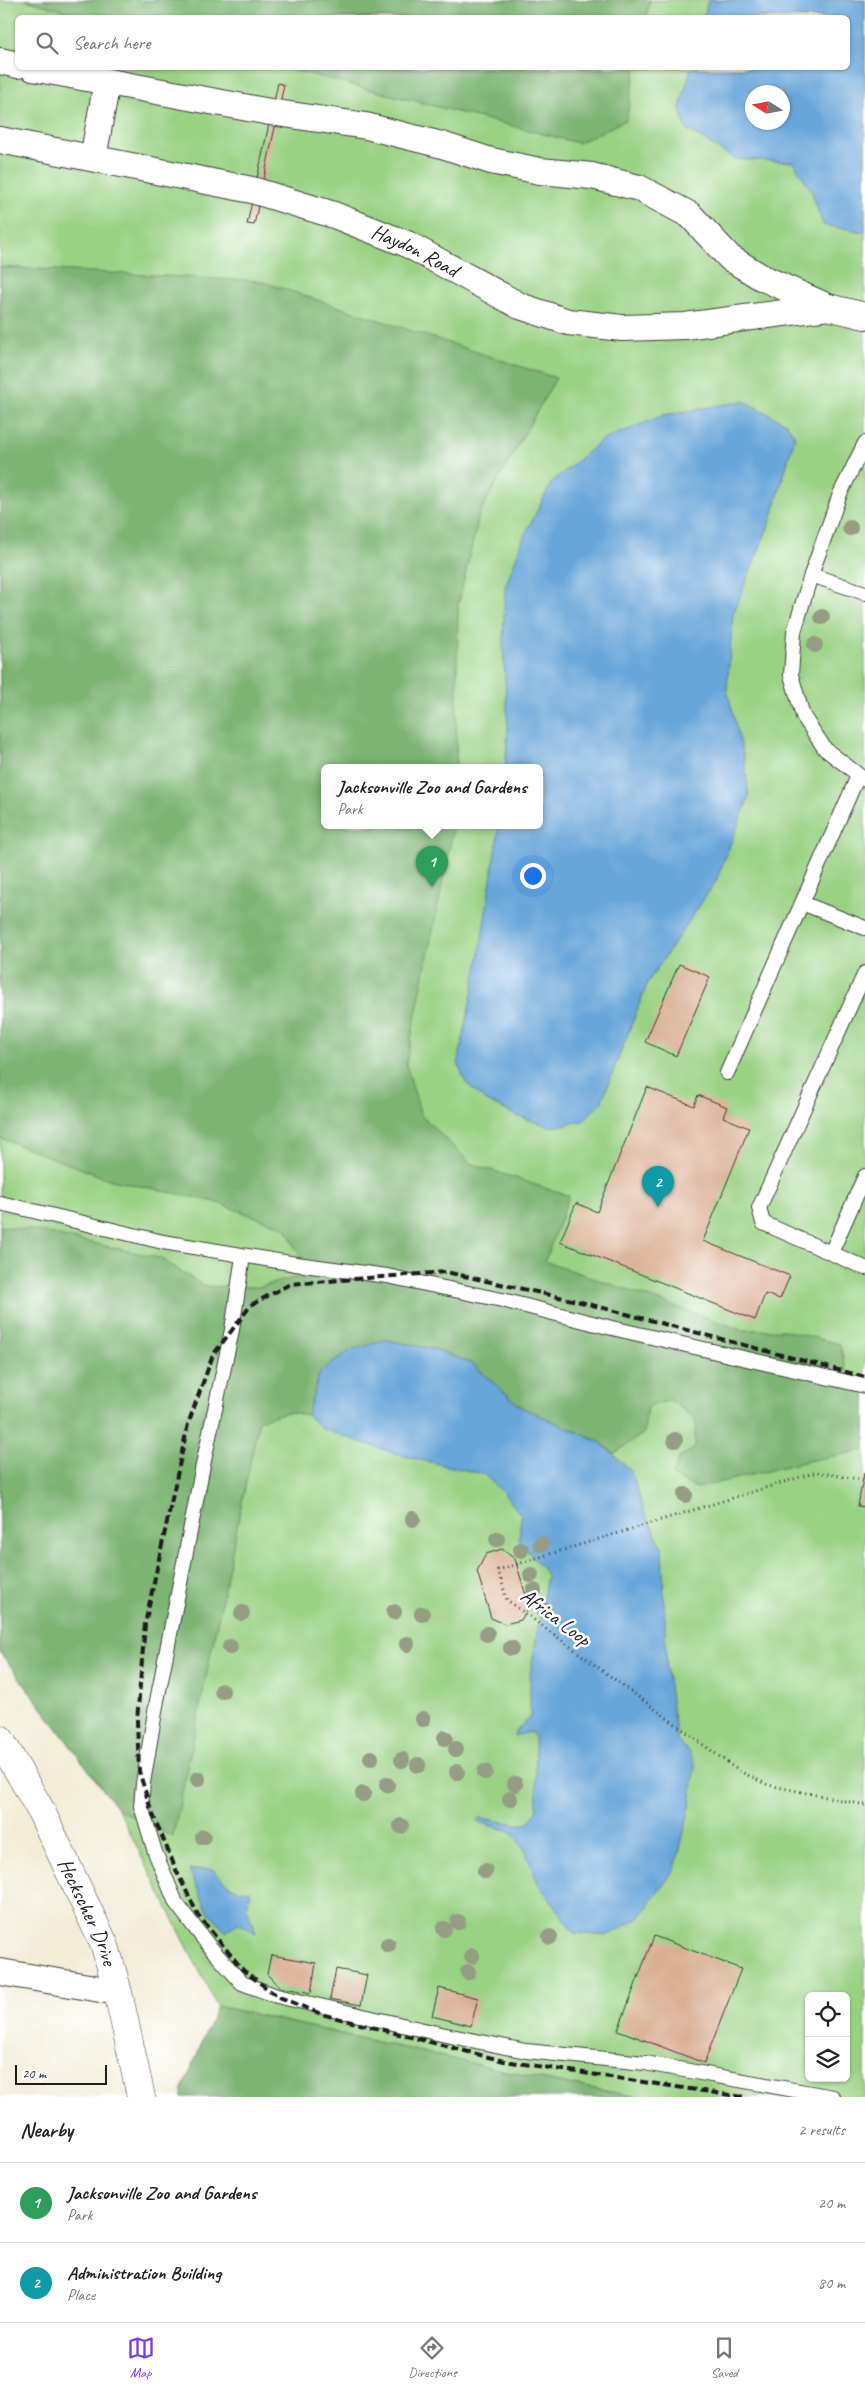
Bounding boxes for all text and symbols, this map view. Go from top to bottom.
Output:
search box [15,15,850,70]
icon: search [33,29,61,57]
text: Search here [73,31,150,55]
north arrow [745,85,790,130]
street label: Haydon Road [368,218,466,285]
popup [321,764,543,829]
text: Jacksonville Zoo and Gardens [337,775,527,799]
text: Park [337,799,363,819]
pin: 1 [416,846,448,887]
your location [520,863,546,889]
pin: 2 [642,1166,674,1207]
street label: Africa Loop [516,1582,597,1652]
street label: Heckscher Drive [52,1854,123,1970]
map controls [805,1992,850,2082]
button: locate [805,1992,850,2037]
button: layers [805,2037,850,2082]
scale bar [15,2062,108,2085]
text: 20 m [22,2065,46,2082]
text: Nearby [20,2117,73,2143]
text: 2 results [798,2120,845,2140]
text: Jacksonville Zoo and Gardens [67,2181,256,2205]
text: 1 [32,2193,40,2213]
text: 20 m [818,2193,845,2213]
text: Park [67,2205,92,2225]
text: Administration Building [67,2261,221,2285]
text: 2 [32,2273,40,2293]
text: 80 m [818,2273,845,2293]
text: Place [67,2285,95,2305]
tab: Map [127,2334,155,2381]
tab: Directions [408,2334,457,2381]
tab: Saved [710,2334,738,2381]

